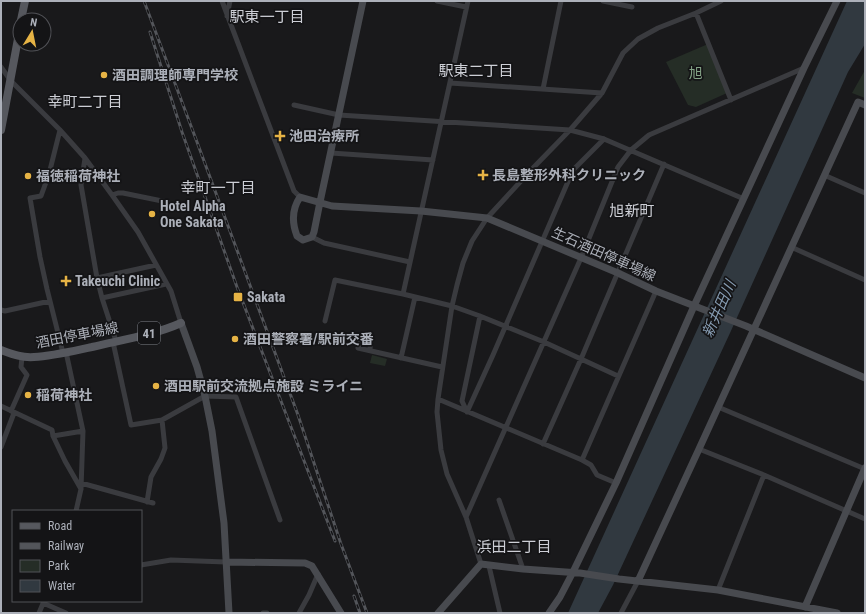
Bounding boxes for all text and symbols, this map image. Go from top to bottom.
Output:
district label: 駅東一丁目 [229,8,305,26]
north arrow [12,12,52,52]
text: N [29,16,38,30]
district label: 駅東二丁目 [438,62,514,80]
park label: 旭 [689,65,703,81]
place label: 酒田調理師専門学校 [112,67,238,83]
marker: 酒田調理師専門学校 [99,70,109,80]
district label: 幸町二丁目 [47,93,123,111]
place label: 池田治療所 [289,128,359,144]
marker: 池田治療所 [274,130,286,142]
place label: 長島整形外科クリニック [492,167,646,183]
place label: 福徳稲荷神社 [36,168,120,184]
marker: 長島整形外科クリニック [477,169,489,181]
marker: 福徳稲荷神社 [23,171,33,181]
district label: 幸町一丁目 [180,179,256,197]
place label: Hotel Alpha One Sakata [160,198,226,230]
district label: 旭新町 [609,202,655,220]
marker: Hotel Alpha One Sakata [147,209,157,219]
street label: 生石酒田停車場線 [550,224,658,284]
place label: Takeuchi Clinic [75,273,161,289]
marker: Takeuchi Clinic [60,275,72,287]
water label: 新井田川 [699,276,740,340]
place label: Sakata [247,289,286,305]
marker: Sakata [232,291,244,303]
street label: 酒田停車場線 [34,319,120,351]
road number: 41 [138,322,160,344]
place label: 酒田警察署/駅前交番 [243,331,374,347]
marker: 酒田警察署/駅前交番 [230,334,240,344]
place label: 酒田駅前交流拠点施設 ミライニ [164,378,363,394]
marker: 酒田駅前交流拠点施設 ミライニ [151,381,161,391]
place label: 稲荷神社 [36,387,92,403]
marker: 稲荷神社 [23,390,33,400]
legend [12,510,142,602]
text: Road [48,519,72,533]
district label: 浜田二丁目 [476,538,552,556]
text: Railway [48,539,84,553]
text: Park [48,559,70,573]
text: Water [48,579,76,593]

